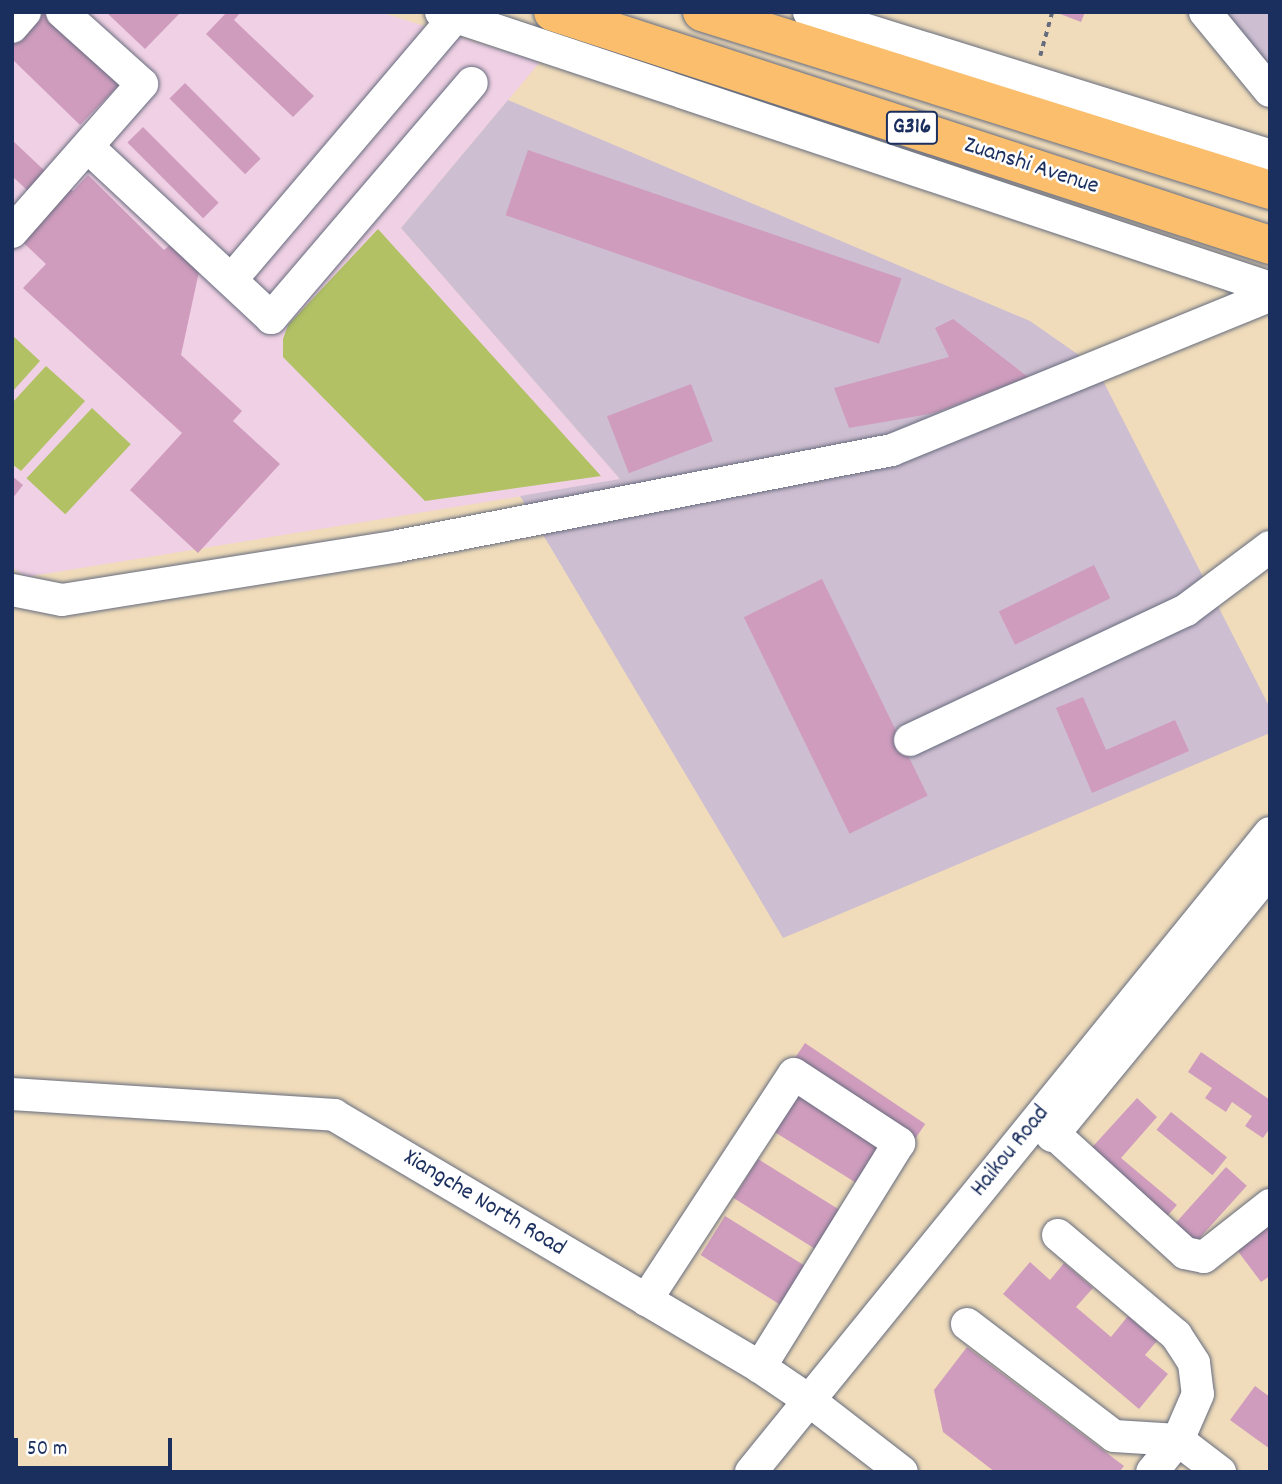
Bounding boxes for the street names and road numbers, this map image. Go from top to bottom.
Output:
road number: G316 [886,108,938,148]
street label: Zuanshi Avenue [960,132,1102,202]
street label: Haikou Road [965,1101,1057,1203]
street label: Xiangche North Road [398,1144,570,1264]

